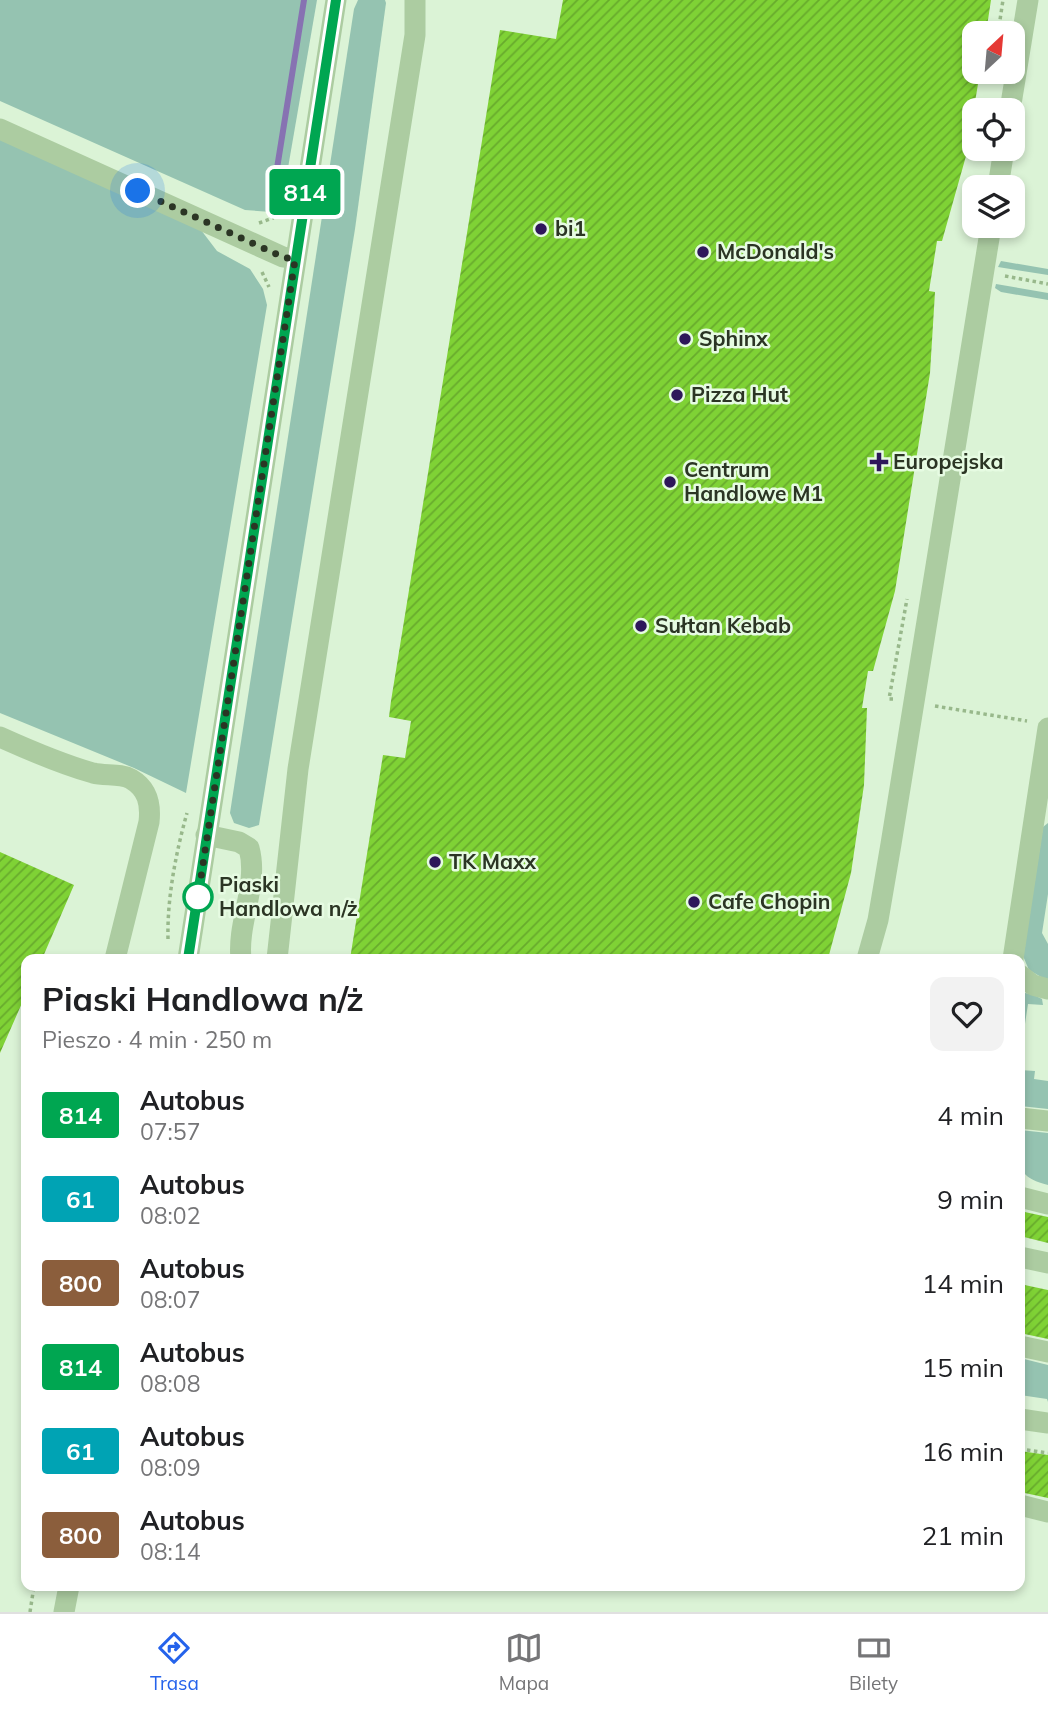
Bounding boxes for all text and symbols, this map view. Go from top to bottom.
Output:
north arrow [962,21,1026,84]
map controls [962,21,1025,238]
button: locate [962,98,1025,161]
line badge: 814 [265,169,345,215]
your location [120,173,155,208]
button: layers [962,175,1025,238]
text: 814 [283,177,327,207]
place label: bi1 [555,215,586,241]
marker: bi1 [533,221,549,237]
place label: McDonald's [717,238,834,264]
marker: McDonald's [695,244,711,260]
place label: Sphinx [699,325,768,351]
marker: Sphinx [677,331,693,347]
place label: Pizza Hut [691,381,788,407]
marker: Pizza Hut [669,387,685,403]
place label: Europejska [893,448,1004,474]
marker: Europejska [871,454,887,470]
place label: Centrum Handlowe M1 [684,456,823,506]
marker: Centrum Handlowe M1 [662,474,678,490]
place label: Sułtan Kebab [655,612,791,638]
marker: Sułtan Kebab [633,618,649,634]
place label: TK Maxx [449,848,537,874]
marker: TK Maxx [427,854,443,870]
place label: Piaski Handlowa n/ż [219,871,358,921]
marker: Piaski Handlowa n/ż [183,882,213,912]
place label: Cafe Chopin [708,888,830,914]
marker: Cafe Chopin [686,894,702,910]
button: heart [930,977,1004,1051]
text: Piaski Handlowa n/ż [42,978,364,1019]
text: Pieszo · 4 min · 250 m [42,1025,272,1054]
text: Autobus [140,1084,245,1117]
text: 4 min [937,1099,1004,1132]
text: 814 [59,1100,102,1130]
text: 07:57 [140,1117,200,1146]
text: Autobus [140,1168,245,1201]
text: 9 min [937,1183,1004,1216]
text: 61 [66,1184,95,1214]
text: 08:02 [140,1201,200,1230]
text: Autobus [140,1252,245,1285]
text: 14 min [922,1267,1004,1300]
text: 800 [59,1268,102,1298]
text: 08:07 [140,1285,200,1314]
text: Autobus [140,1336,245,1369]
text: 15 min [922,1351,1004,1384]
text: 814 [59,1352,102,1382]
text: 08:08 [140,1369,200,1398]
text: Autobus [140,1420,245,1453]
text: 16 min [922,1435,1004,1468]
text: 61 [66,1436,95,1466]
text: 08:09 [140,1453,200,1482]
text: Autobus [140,1504,245,1537]
text: 21 min [922,1519,1004,1552]
text: 800 [59,1520,102,1550]
text: 08:14 [140,1537,200,1566]
tab: Trasa [150,1629,199,1695]
tab: Mapa [499,1629,549,1695]
tab: Bilety [849,1629,898,1695]

